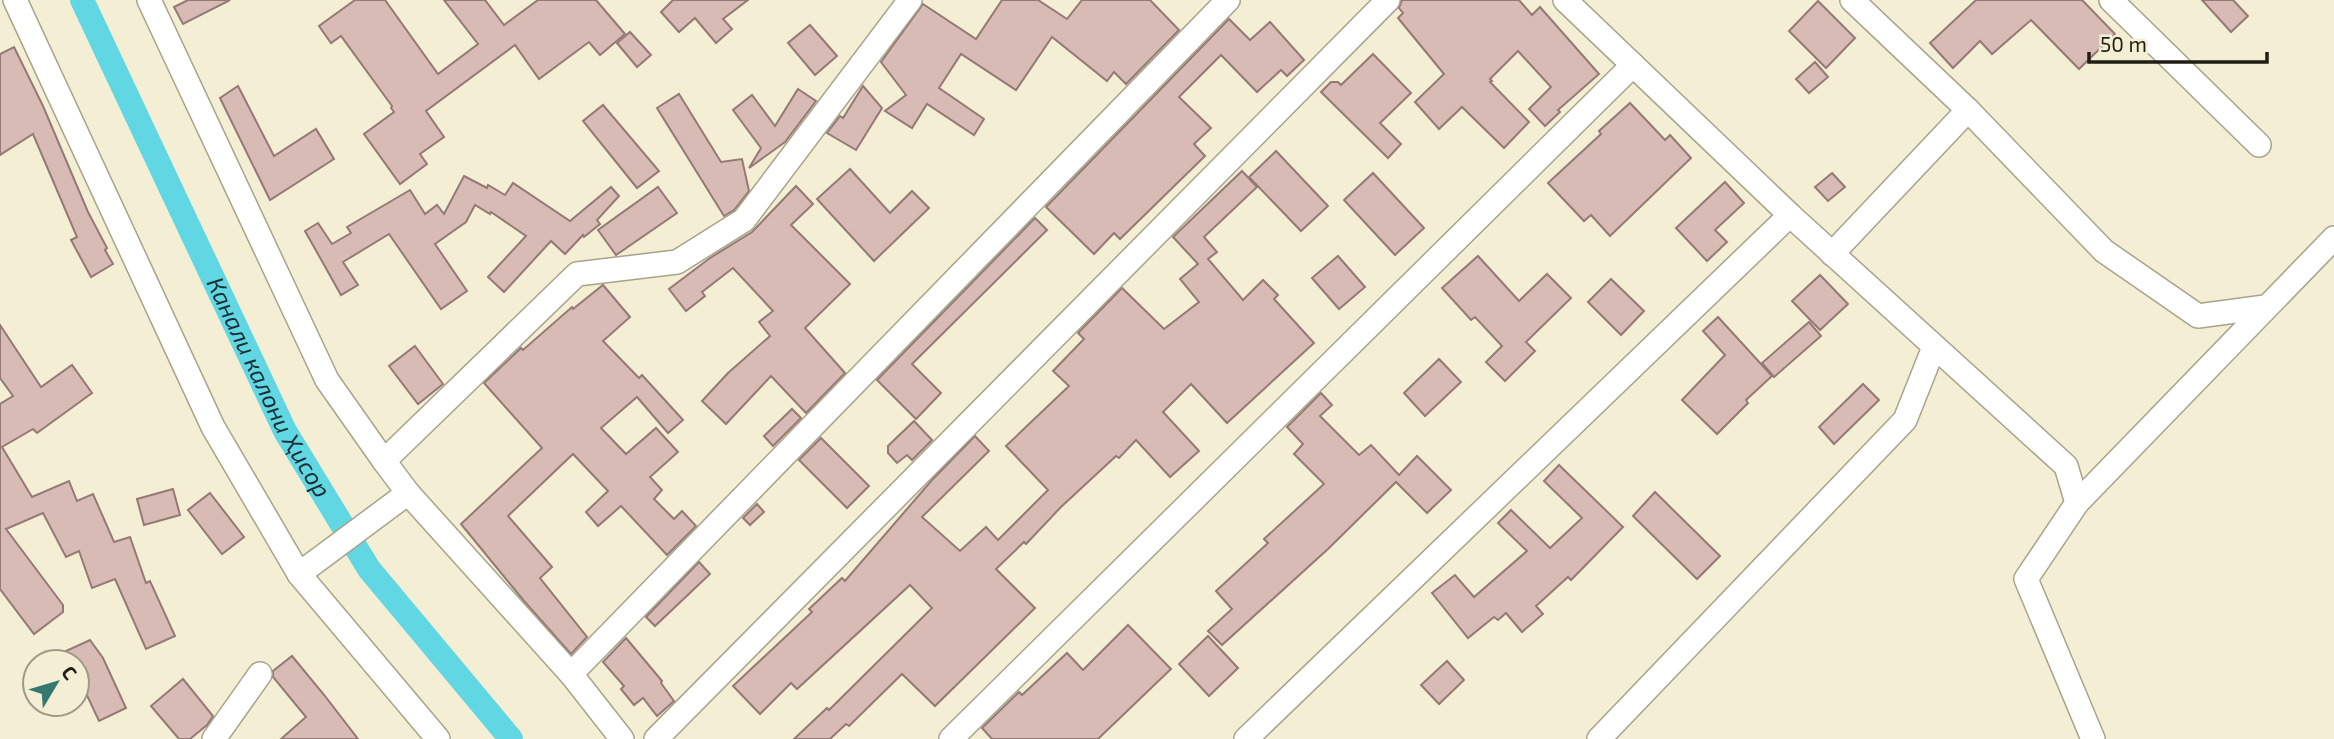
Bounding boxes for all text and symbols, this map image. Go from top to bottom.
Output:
scale bar [2089,21,2268,65]
text: 50 m [2100,31,2147,56]
water label: Канали калони Ҳисор [202,272,338,502]
north arrow [21,648,91,718]
text: С [57,661,82,684]

